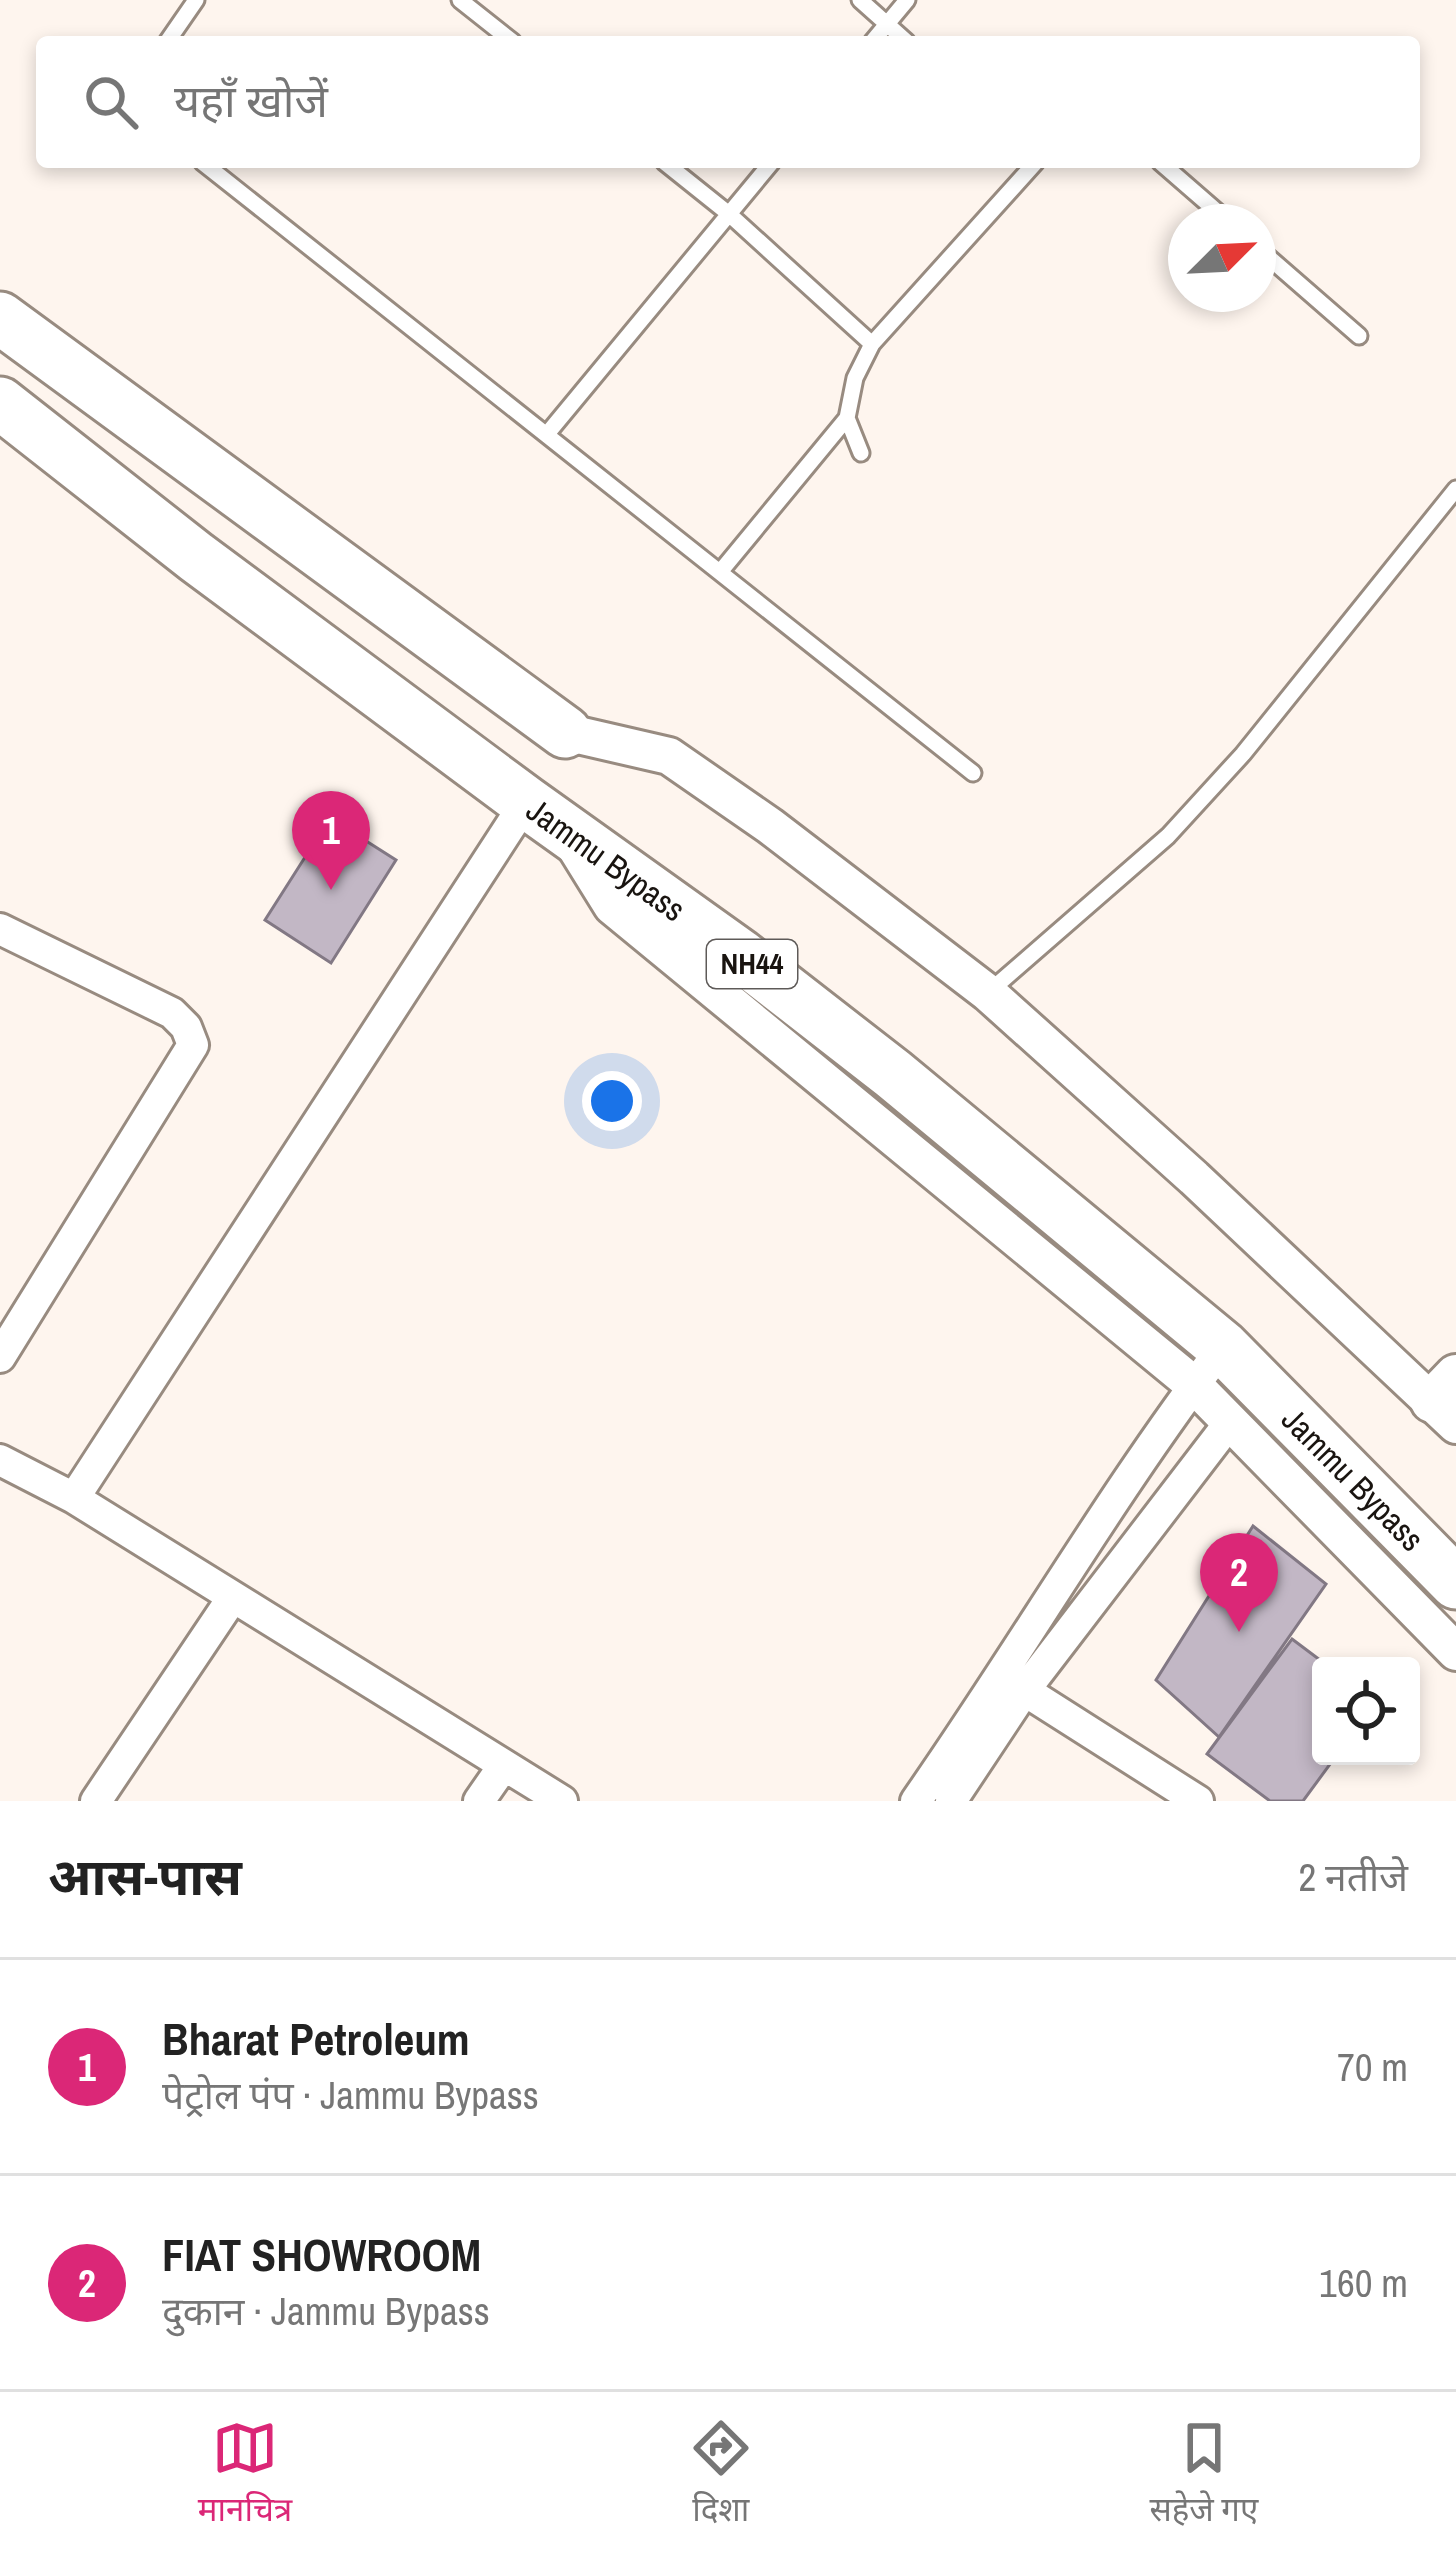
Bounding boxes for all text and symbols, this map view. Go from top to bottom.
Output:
search box [36,36,1420,168]
icon: search [78,69,144,135]
text: यहाँ खोजें [174,70,328,131]
north arrow [1168,204,1276,312]
street label: Jammu Bypass [518,788,694,931]
pin: 1 [292,791,370,890]
road number: NH44 [707,940,797,988]
your location [582,1071,642,1131]
street label: Jammu Bypass [1273,1398,1434,1560]
pin: 2 [1200,1533,1278,1632]
map controls [1312,1657,1420,1765]
button: locate [1312,1657,1420,1765]
text: आस-पास [48,1842,242,1911]
text: 2 नतीजे [1298,1851,1408,1903]
text: Bharat Petroleum [162,2008,470,2069]
text: 1 [78,2041,96,2093]
text: 70 m [1337,2041,1408,2093]
text: पेट्रोल पंप · Jammu Bypass [162,2069,539,2121]
text: FIAT SHOWROOM [162,2224,481,2285]
text: 2 [78,2257,96,2309]
text: 160 m [1319,2257,1408,2309]
text: दुकान · Jammu Bypass [162,2285,490,2337]
tab: मानचित्र [198,2415,292,2534]
tab: दिशा [688,2415,754,2534]
tab: सहेजे गए [1149,2415,1258,2534]

